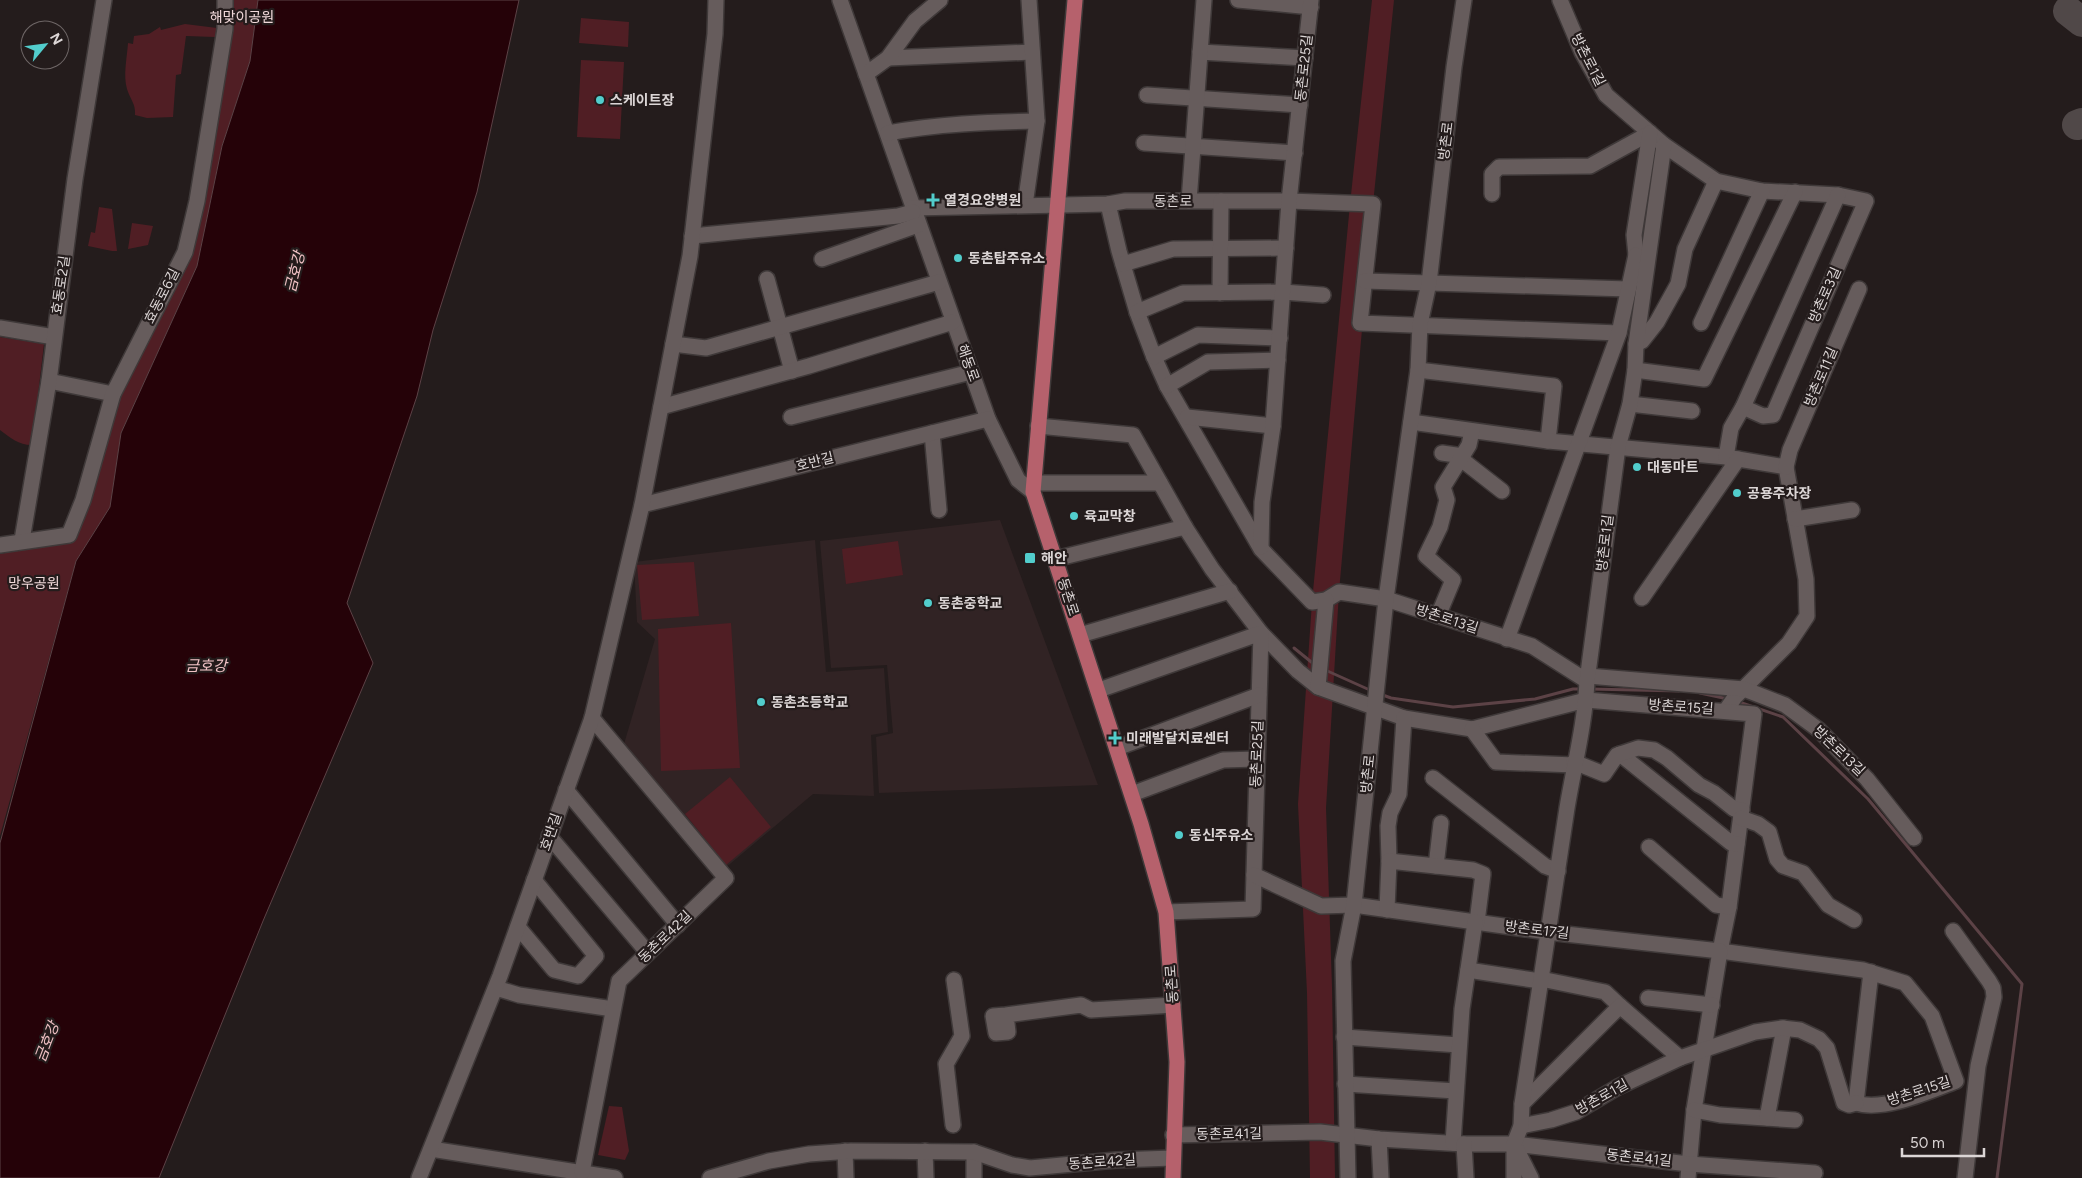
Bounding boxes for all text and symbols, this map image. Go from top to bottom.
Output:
park label: 해맞이공원 [210,9,274,26]
north arrow [20,20,70,70]
text: N [46,30,66,48]
street label: 방촌로1길 [1567,31,1609,89]
street label: 동촌로25길 [1292,34,1316,102]
place label: 스케이트장 [610,92,675,109]
marker: 스케이트장 [594,94,606,106]
street label: 방촌로 [1435,121,1457,161]
place label: 열경요양병원 [944,192,1021,209]
marker: 열경요양병원 [926,193,940,207]
street label: 동촌로 [1154,193,1192,210]
water label: 금호강 [281,248,309,294]
place label: 동촌탑주유소 [968,250,1045,267]
marker: 동촌탑주유소 [952,252,964,264]
street label: 효동로2길 [48,254,74,316]
street label: 방촌로3길 [1805,265,1845,325]
street label: 효동로6길 [141,266,183,326]
street label: 해동로 [953,342,983,384]
street label: 방촌로11길 [1801,345,1841,409]
street label: 호반길 [794,449,836,475]
place label: 대동마트 [1647,459,1699,476]
marker: 대동마트 [1631,461,1643,473]
place label: 공용주차장 [1747,485,1812,502]
marker: 공용주차장 [1731,487,1743,499]
place label: 육교막창 [1084,508,1136,525]
marker: 육교막창 [1068,510,1080,522]
street label: 방촌로1길 [1593,514,1617,572]
place label: 해안 [1041,550,1067,567]
marker: 해안 [1023,551,1037,565]
park label: 망우공원 [8,575,60,592]
street label: 동촌로 [1054,576,1082,618]
place label: 동촌중학교 [938,595,1003,612]
marker: 동촌중학교 [922,597,934,609]
street label: 방촌로13길 [1414,601,1480,637]
water label: 금호강 [185,657,229,675]
place label: 동촌초등학교 [771,694,848,711]
marker: 동촌초등학교 [755,696,767,708]
street label: 방촌로15길 [1648,696,1714,718]
street label: 동촌로25길 [1247,720,1267,788]
street label: 방촌로13길 [1810,722,1868,780]
place label: 미래발달치료센터 [1126,730,1229,747]
marker: 미래발달치료센터 [1108,731,1122,745]
street label: 방촌로 [1358,754,1378,794]
street label: 호반길 [537,811,565,853]
place label: 동신주유소 [1189,827,1254,844]
marker: 동신주유소 [1173,829,1185,841]
street label: 동촌로42길 [635,907,695,967]
street label: 방촌로17길 [1504,918,1570,942]
street label: 동촌로 [1162,964,1182,1004]
water label: 금호강 [31,1017,64,1065]
street label: 방촌로15길 [1885,1073,1953,1109]
street label: 방촌로1길 [1573,1076,1631,1118]
street label: 동촌로41길 [1196,1125,1262,1143]
scale bar [1902,1126,1984,1158]
text: 50 m [1910,1134,1945,1152]
street label: 동촌로41길 [1605,1146,1673,1170]
street label: 동촌로42길 [1067,1151,1137,1173]

